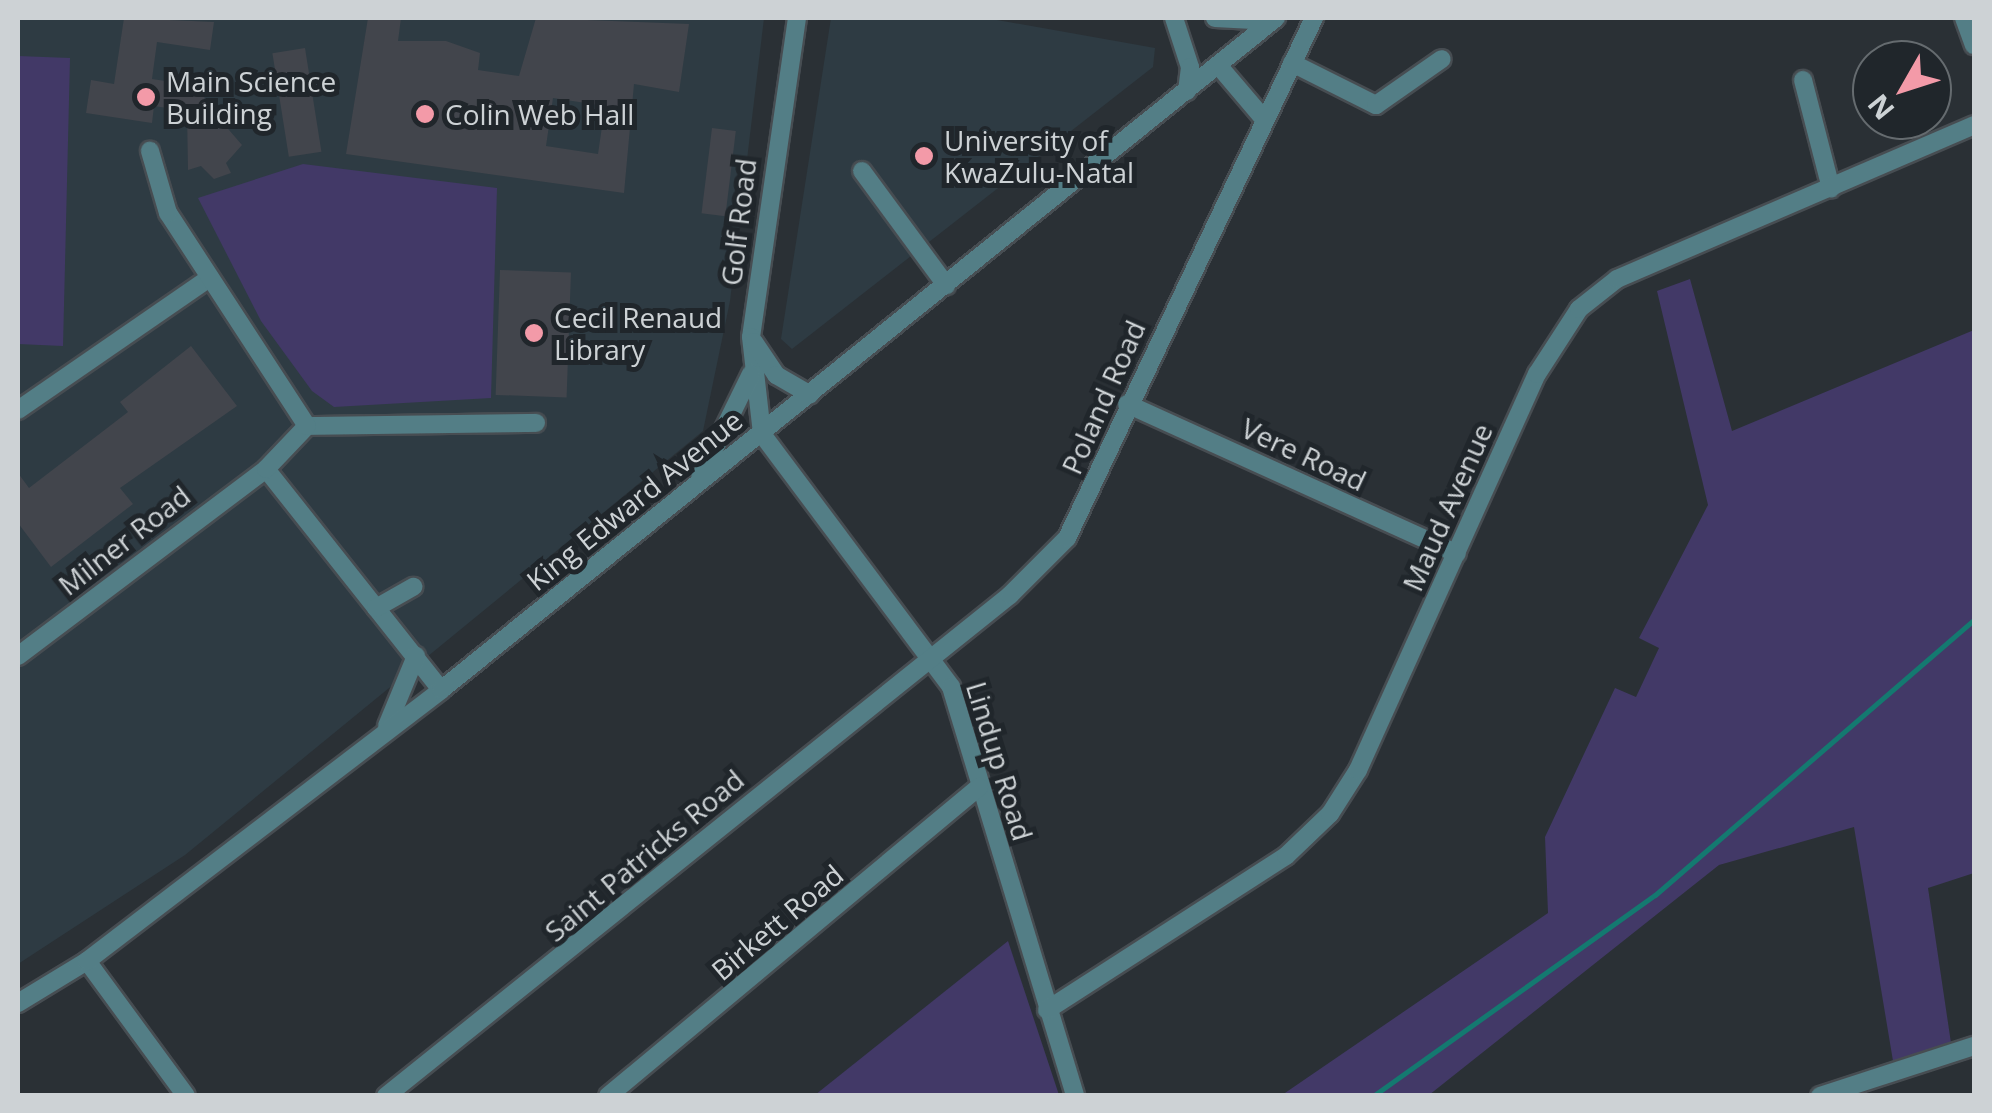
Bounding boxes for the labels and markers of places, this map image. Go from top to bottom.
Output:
place label: Main Science Building [166,64,336,130]
marker: Main Science Building [135,86,157,108]
place label: Colin Web Hall [445,97,634,131]
marker: Colin Web Hall [414,103,436,125]
place label: University of KwaZulu-Natal [944,123,1134,189]
marker: University of KwaZulu-Natal [913,145,935,167]
place label: Cecil Renaud Library [554,300,722,366]
marker: Cecil Renaud Library [523,322,545,344]

